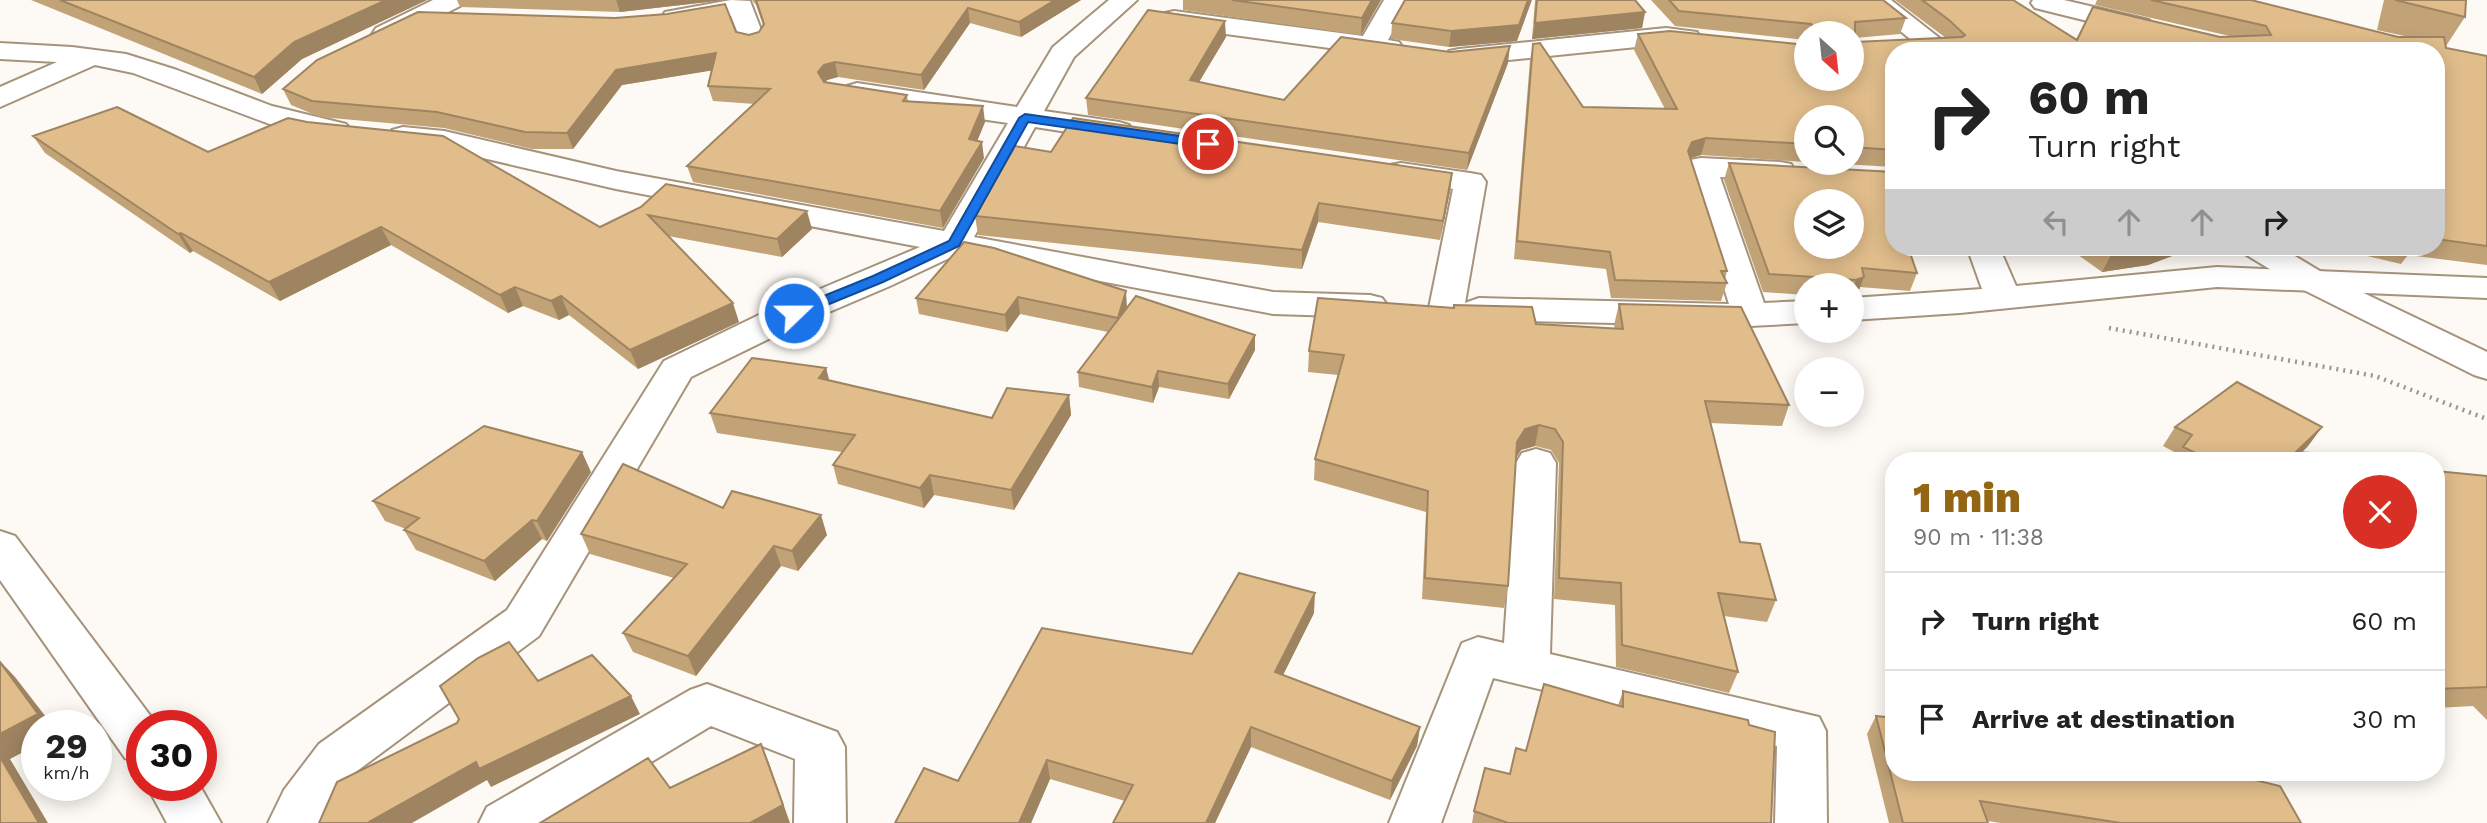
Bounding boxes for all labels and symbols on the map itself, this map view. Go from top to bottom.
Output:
north arrow [1794,21,1864,91]
pin [1178,114,1238,174]
position arrow [757,276,831,350]
speed limit sign: 30 [126,710,217,801]

